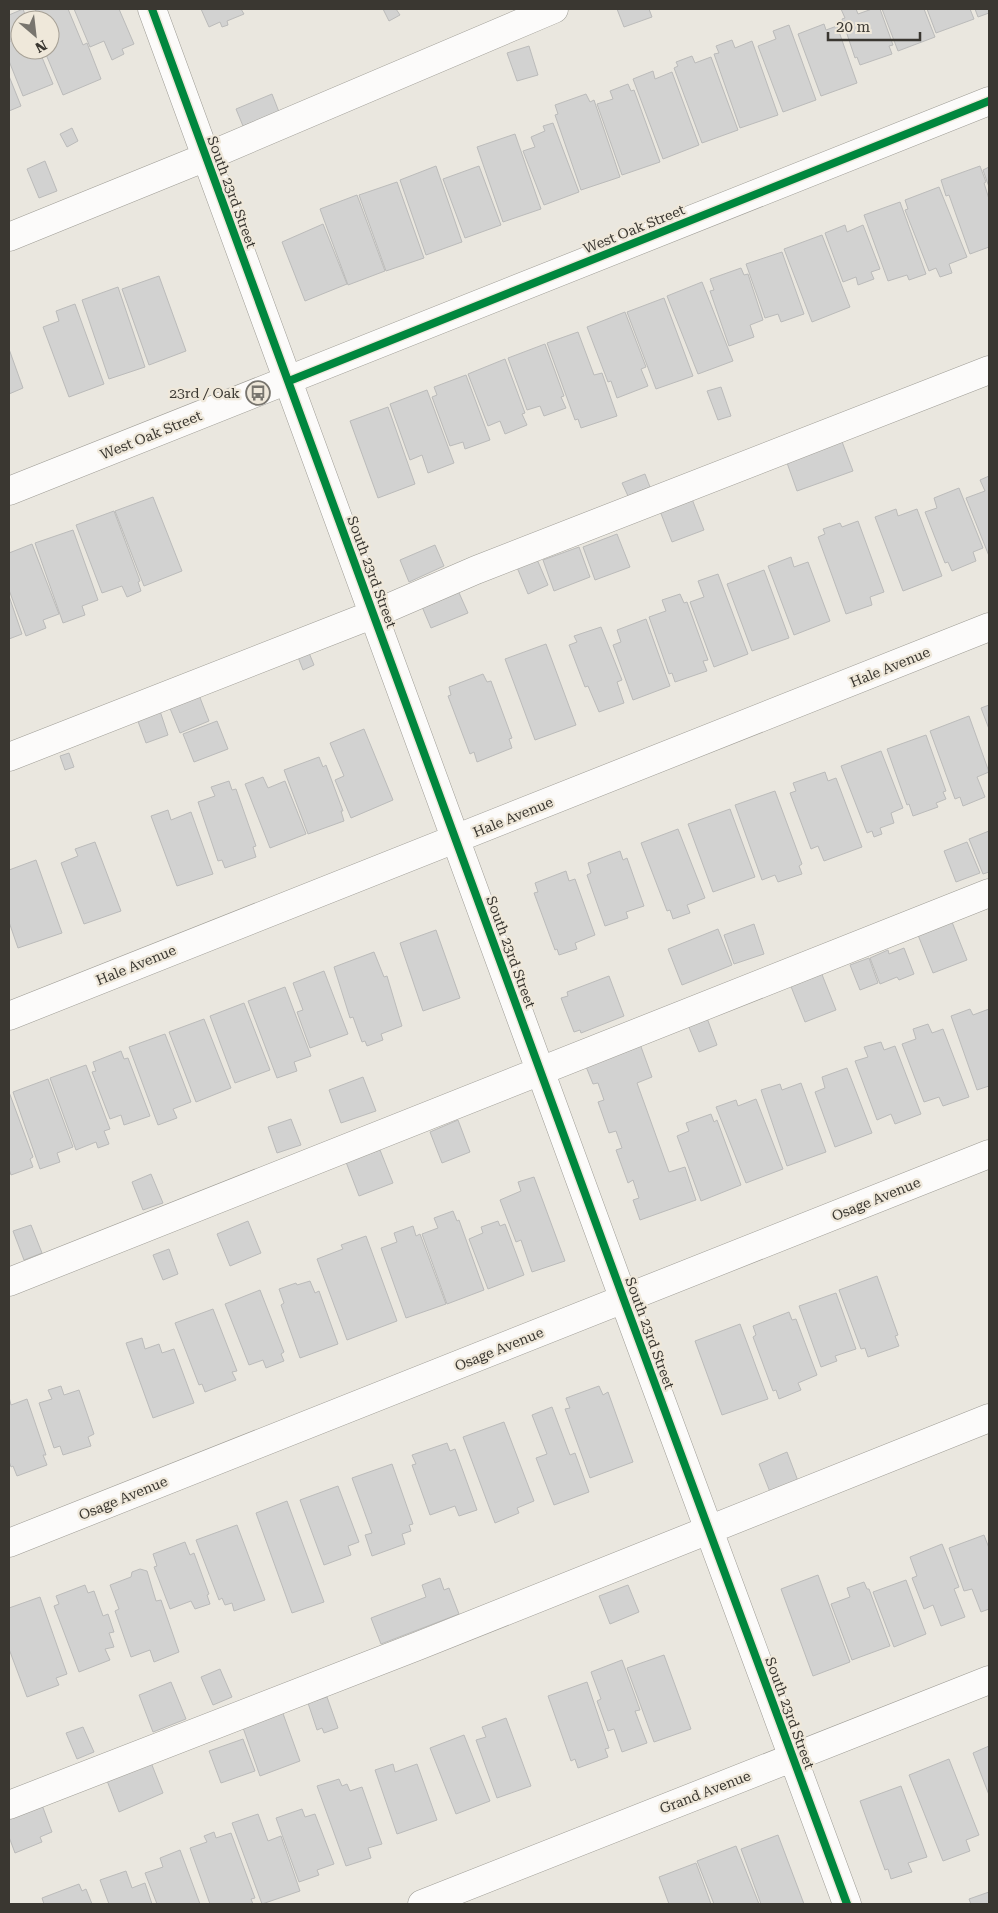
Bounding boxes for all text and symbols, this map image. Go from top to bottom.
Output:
north arrow [10,10,60,60]
scale bar [828,10,920,42]
text: 20 m [836,18,871,36]
text: N [32,37,50,56]
street label: South 23rd Street [204,134,260,250]
street label: West Oak Street [581,201,687,257]
bus stop icon: 23rd / Oak [245,380,271,406]
place label: 23rd / Oak [169,385,240,401]
street label: West Oak Street [98,407,204,463]
street label: South 23rd Street [344,514,400,630]
street label: Hale Avenue [848,644,933,690]
street label: Hale Avenue [471,794,556,840]
street label: South 23rd Street [483,894,539,1010]
street label: Hale Avenue [94,942,179,988]
street label: Osage Avenue [829,1174,923,1224]
street label: South 23rd Street [622,1275,678,1391]
street label: Osage Avenue [452,1324,546,1374]
street label: Osage Avenue [76,1473,170,1523]
street label: South 23rd Street [762,1655,818,1771]
street label: Grand Avenue [657,1767,753,1817]

